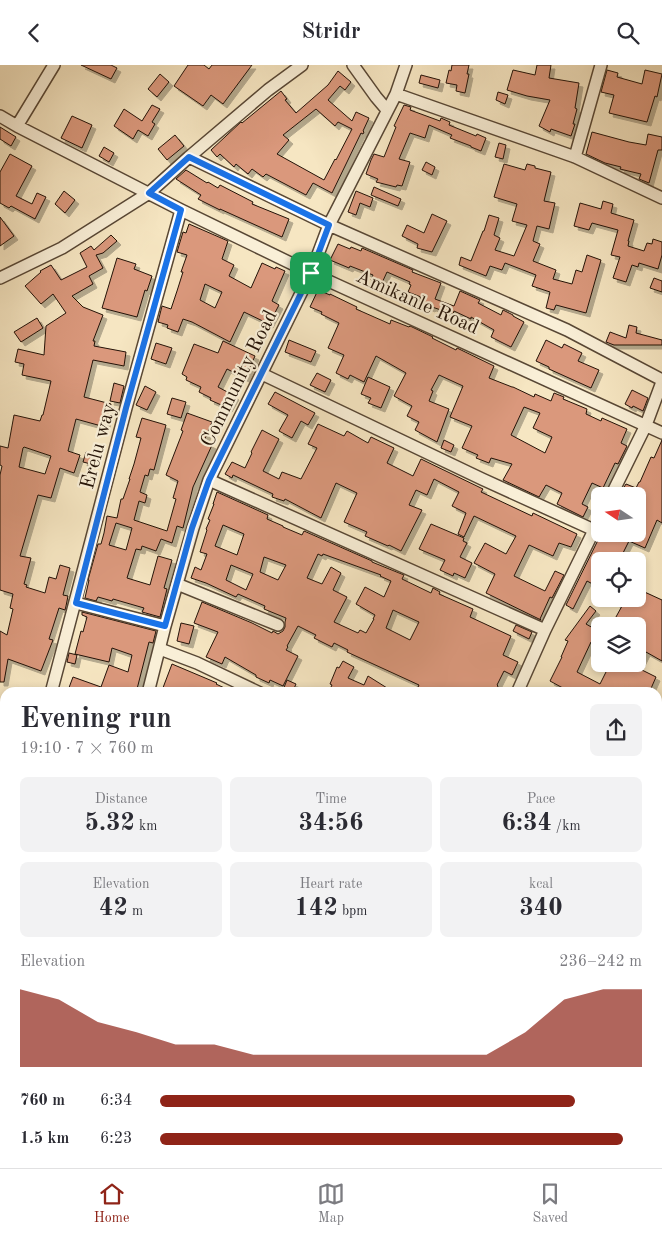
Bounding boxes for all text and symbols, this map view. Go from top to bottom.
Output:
icon: back [20,19,48,47]
icon: search [614,19,642,47]
text: Stridr [301,21,361,43]
pin [290,252,332,294]
icon: arrive [297,259,325,287]
street label: Amikanle Road [353,267,482,339]
street label: Community Road [198,307,282,451]
street label: Erelu way [78,401,120,492]
north arrow [591,487,646,543]
map controls [591,487,646,672]
button: locate [591,552,646,607]
button: layers [591,617,646,672]
button: share [590,704,642,756]
text: Evening run [20,706,172,734]
text: 19:10 · 7 × 760 m [20,741,153,757]
text: Distance [95,792,147,806]
text: Time [315,792,347,806]
text: Pace [527,792,555,806]
text: 5.32 [85,811,135,836]
text: 34:56 [298,811,364,836]
text: 6:34 [501,811,552,836]
text: km [135,819,157,833]
text: /km [552,819,581,833]
text: Elevation [93,877,149,891]
text: Heart rate [300,877,362,891]
text: kcal [529,877,553,891]
text: 42 [99,896,128,921]
text: 142 [295,896,338,921]
text: 340 [519,896,563,921]
text: m [128,904,143,918]
text: bpm [338,904,367,918]
text: Elevation [20,954,85,970]
text: 236–242 m [559,954,642,970]
text: 760 m [20,1093,65,1109]
text: 6:34 [100,1093,132,1109]
text: 1.5 km [20,1131,69,1147]
text: 6:23 [100,1131,132,1147]
tab: Home [94,1180,129,1227]
tab: Map [317,1180,345,1227]
tab: Saved [533,1180,568,1227]

